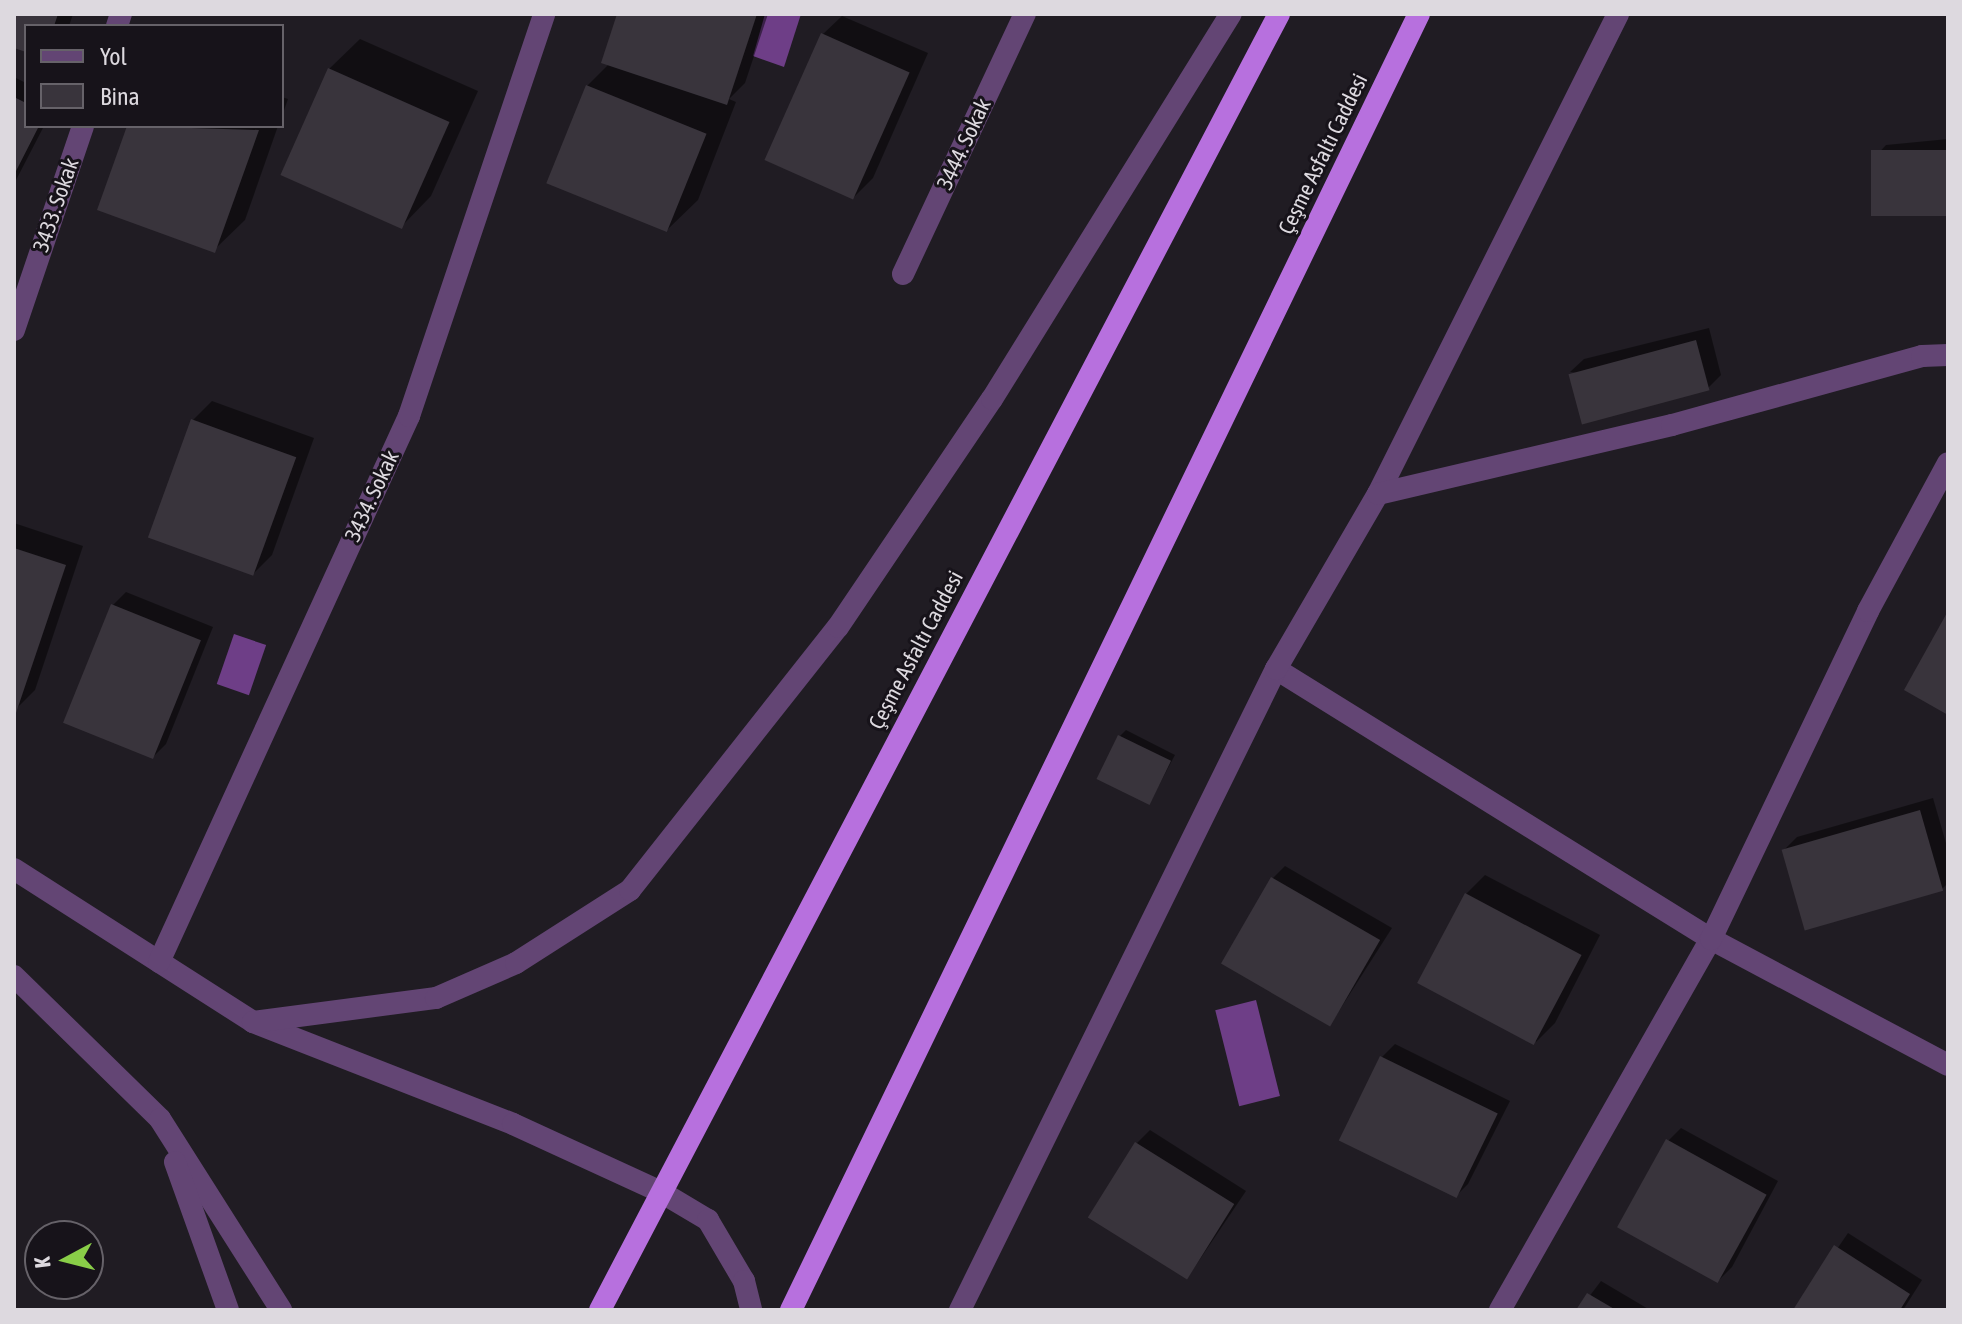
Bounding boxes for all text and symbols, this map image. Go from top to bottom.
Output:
legend [24,24,284,128]
text: Yol [100,43,127,70]
street label: Çeşme Asfaltı Caddesi [1273,69,1373,239]
text: Bina [100,83,140,110]
street label: 3444. Sokak [931,94,997,194]
street label: 3433. Sokak [28,155,84,255]
street label: 3434. Sokak [339,446,405,546]
street label: Çeşme Asfaltı Caddesi [863,566,969,734]
north arrow [24,1220,104,1300]
text: K [29,1256,56,1270]

